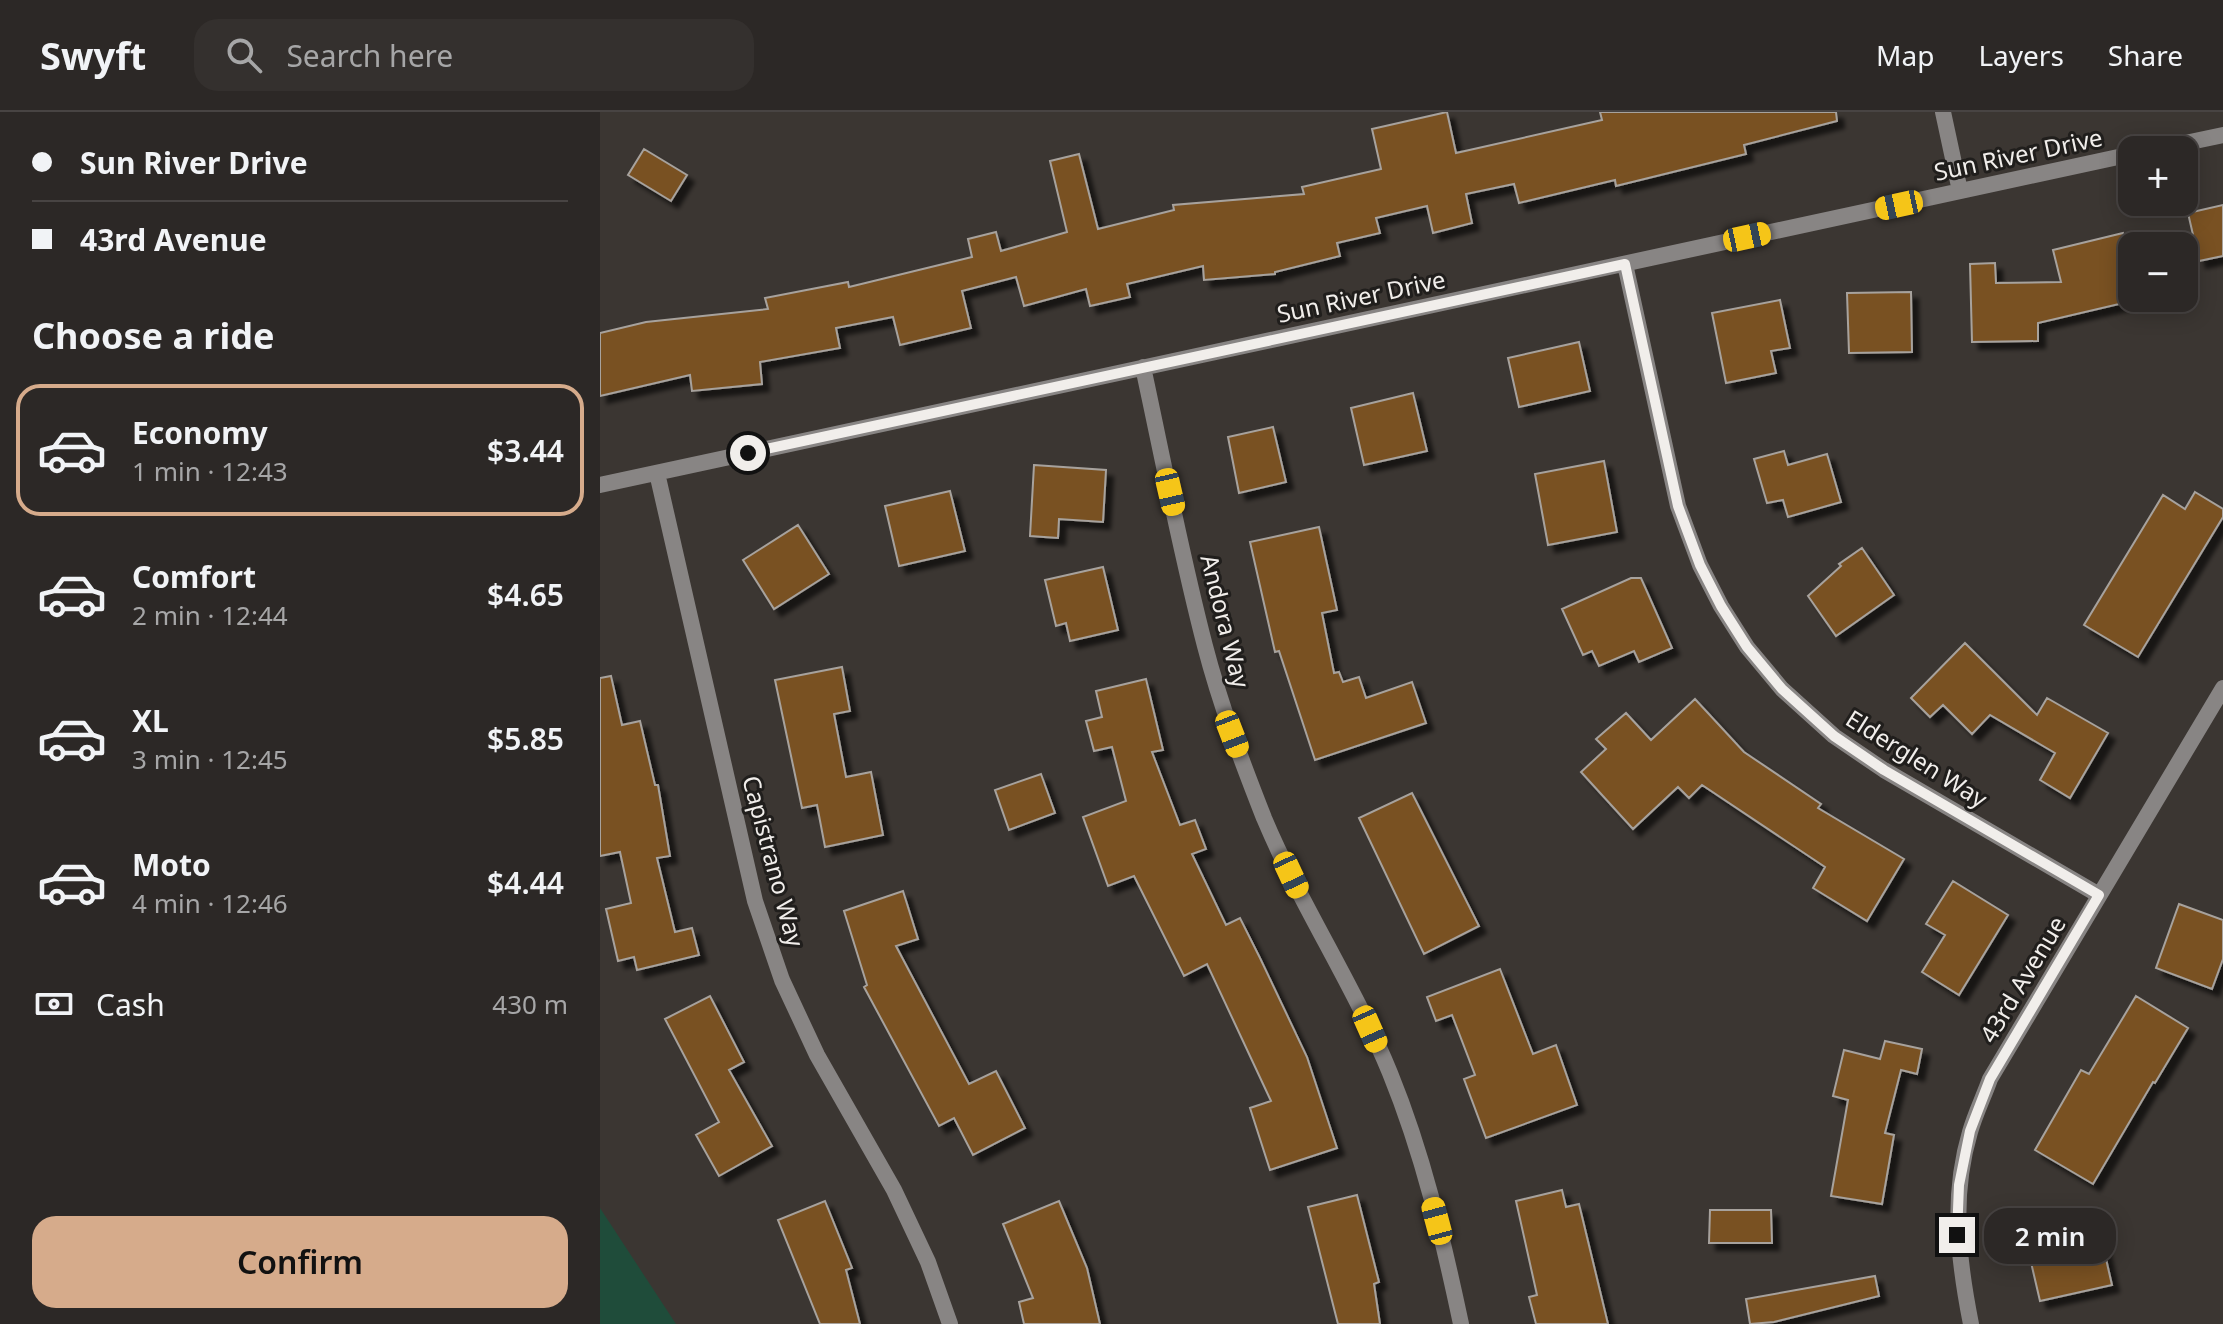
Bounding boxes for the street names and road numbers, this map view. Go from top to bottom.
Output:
street label: Sun River Drive [1931,120,2105,188]
street label: Sun River Drive [1274,262,1448,330]
street label: Andora Way [1194,551,1259,692]
street label: Elderglen Way [1840,701,1994,815]
street label: Capistrano Way [735,772,813,951]
street label: 43rd Avenue [1971,910,2073,1048]

